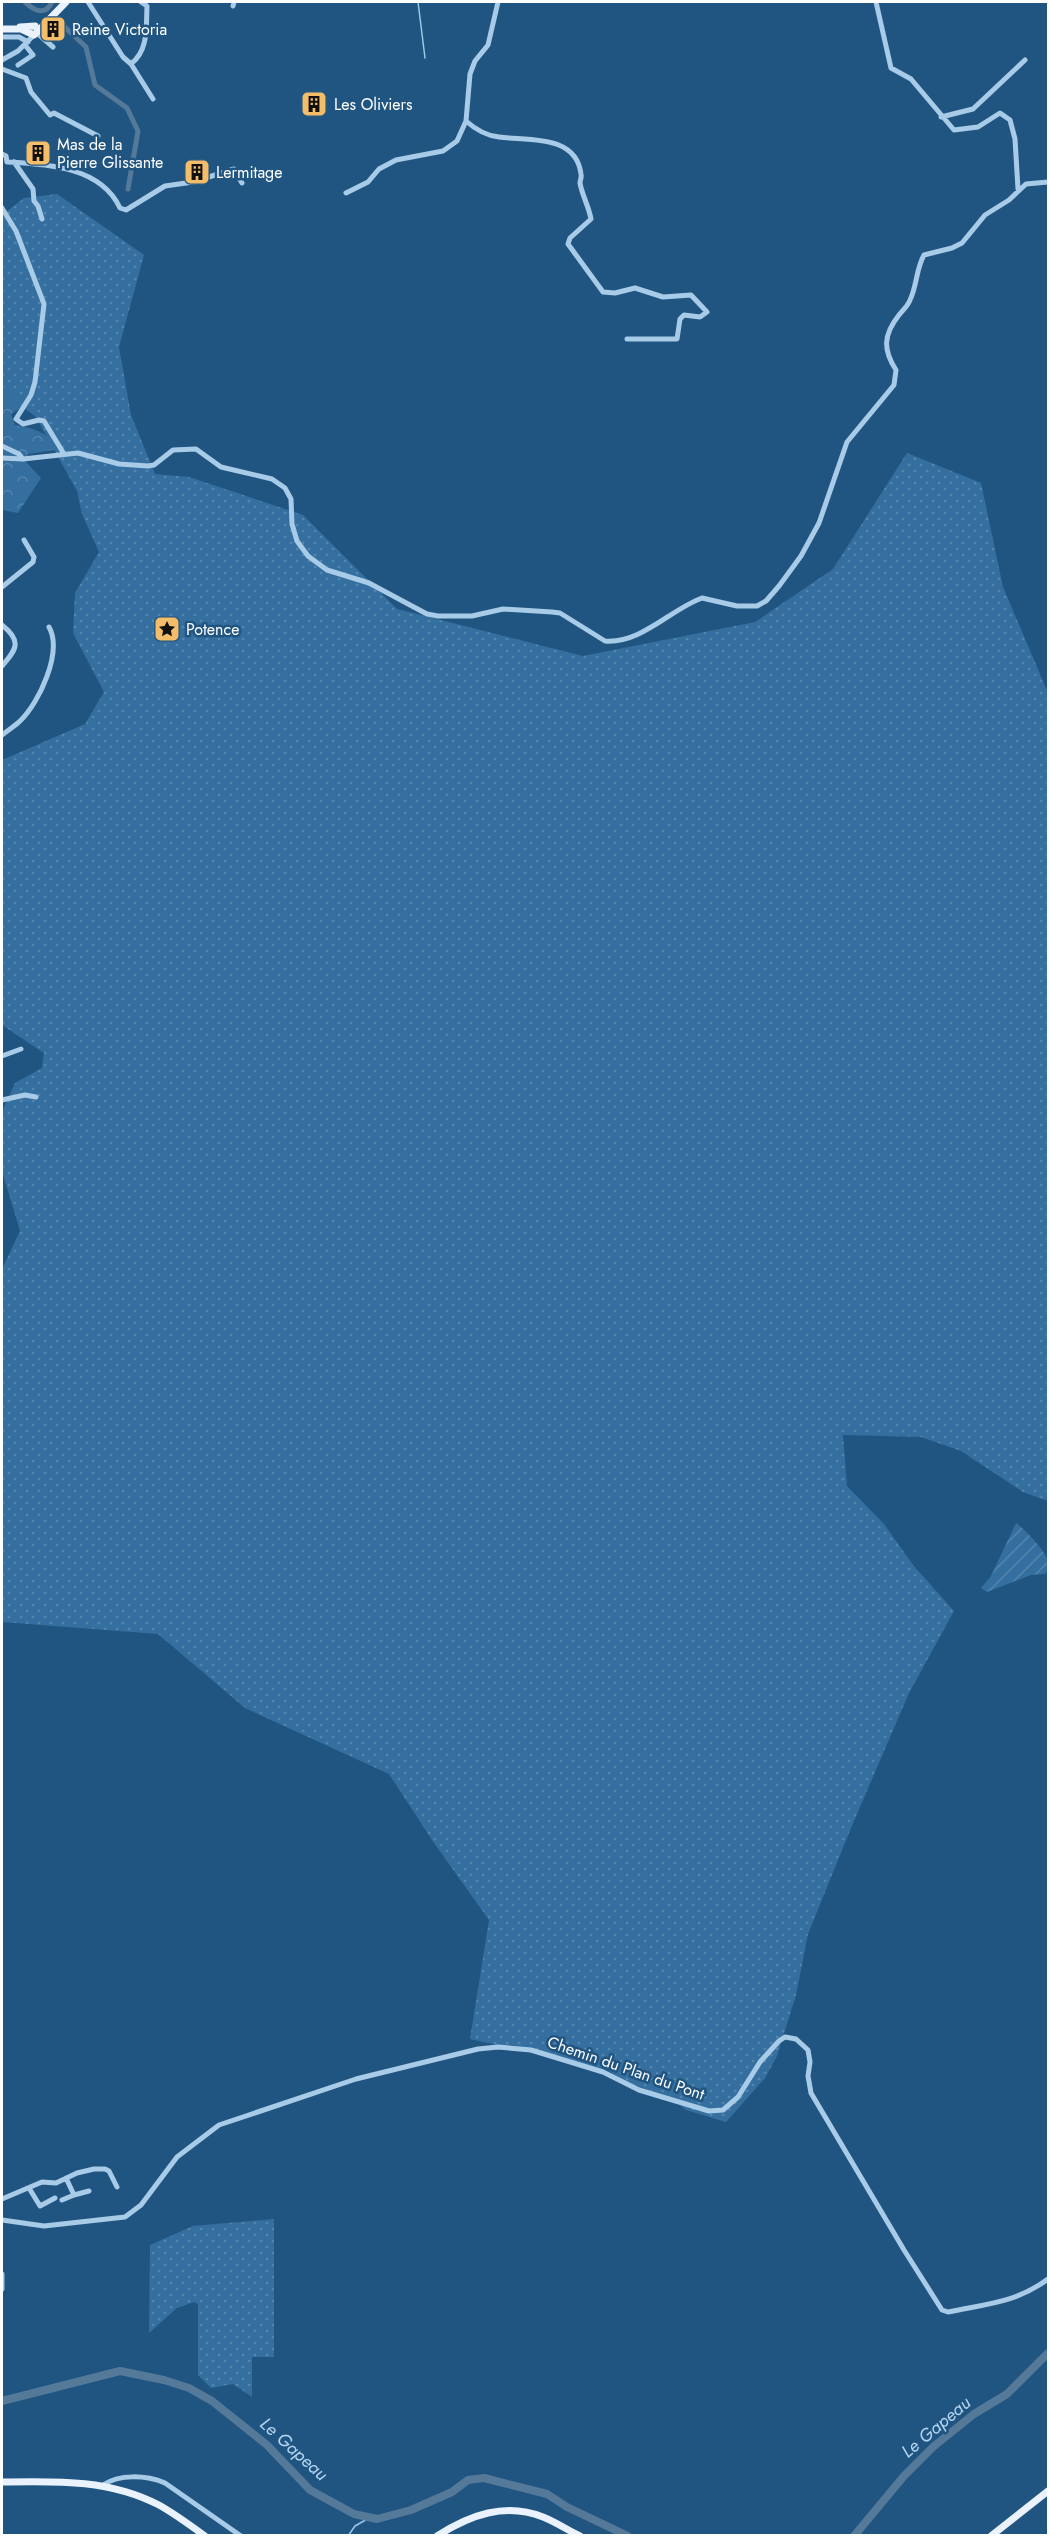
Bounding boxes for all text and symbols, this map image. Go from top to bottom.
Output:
building icon: Reine Victoria [38,14,68,44]
place label: Reine Victoria [72,18,167,41]
building icon: Les Oliviers [299,89,329,119]
place label: Les Oliviers [334,93,413,116]
place label: Mas de la Pierre Glissante [57,133,163,174]
building icon: Mas de la Pierre Glissante [23,138,53,168]
building icon: Lermitage [182,157,212,187]
place label: Lermitage [216,161,282,184]
place icon: Potence [152,614,182,644]
place label: Potence [186,618,239,641]
street label: Chemin du Plan du Pont [544,2030,708,2106]
water label: Le Gapeau [896,2390,976,2464]
water label: Le Gapeau [254,2411,334,2487]

